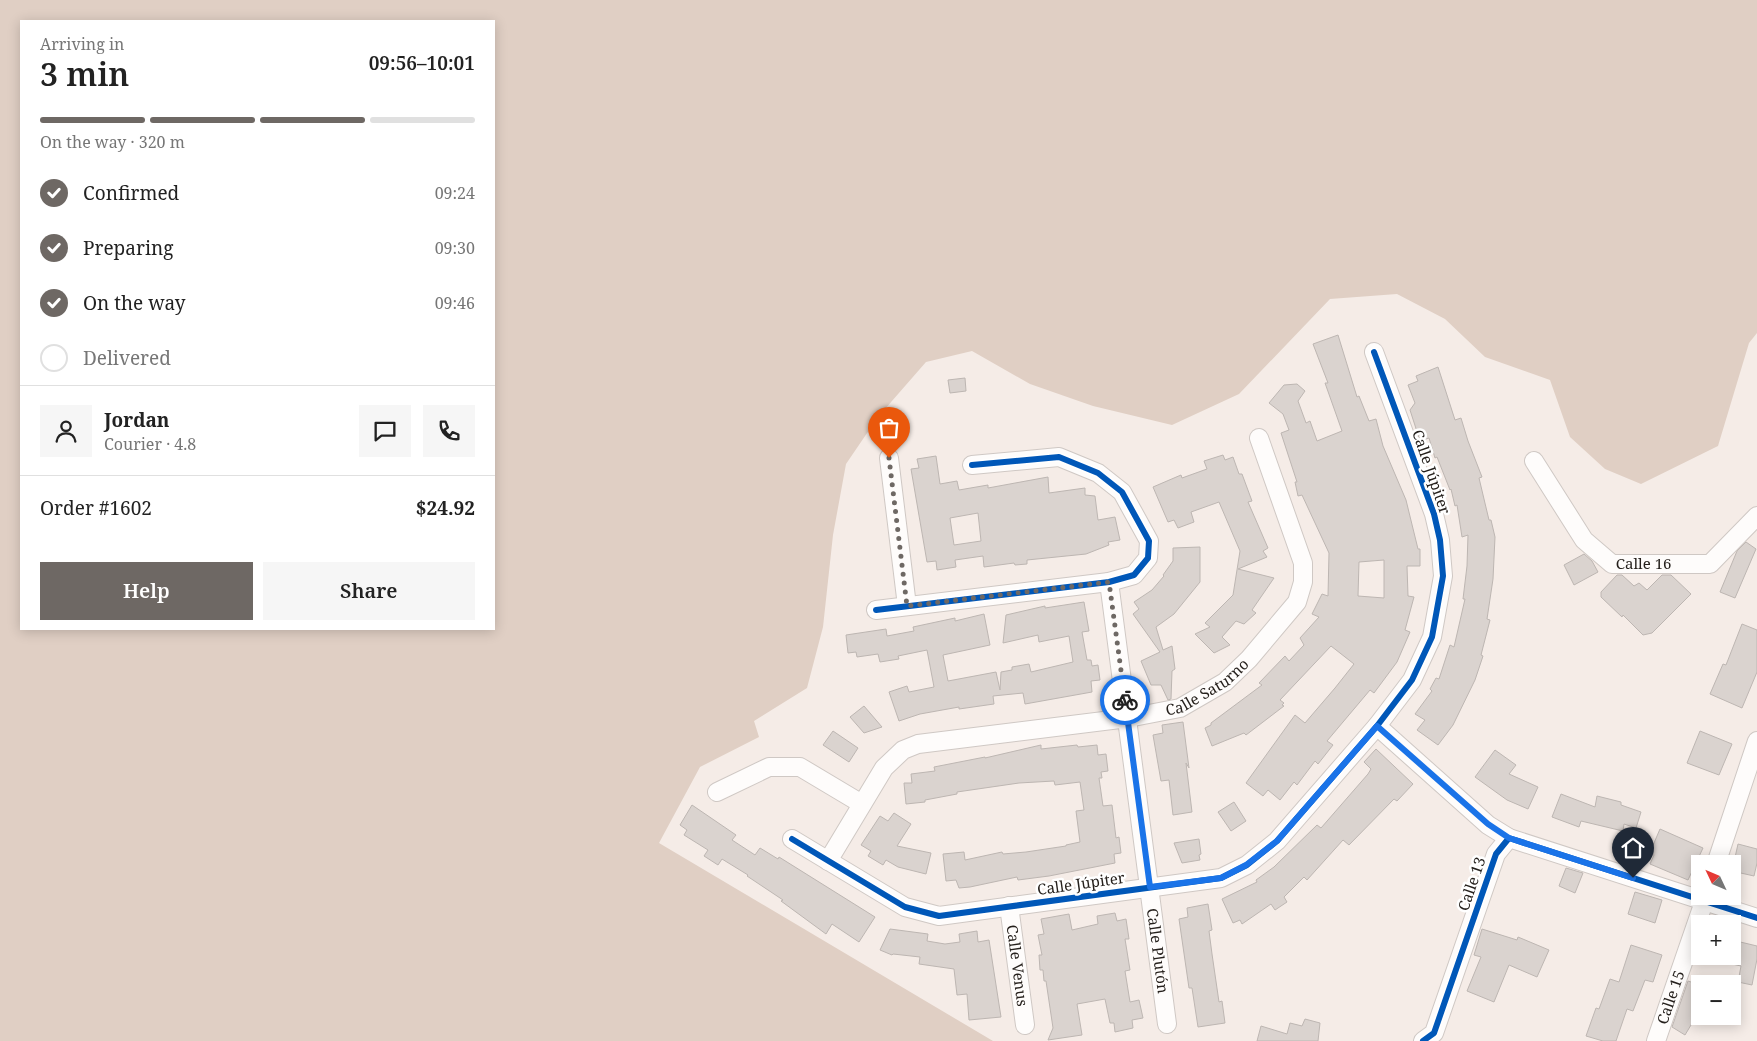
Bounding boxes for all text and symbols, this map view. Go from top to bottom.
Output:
text: Arriving in [40,33,124,55]
text: 09:56–10:01 [369,50,475,76]
text: 3 min [40,52,129,95]
text: On the way · 320 m [40,131,185,153]
icon: check [40,179,68,207]
text: Confirmed [83,180,179,206]
text: 09:24 [435,182,475,204]
icon: check [40,234,68,262]
text: Preparing [83,235,173,261]
text: 09:30 [435,237,475,259]
icon: check [40,289,68,317]
text: On the way [83,290,186,316]
text: 09:46 [435,292,475,314]
text: Delivered [83,345,171,371]
button: person [40,405,92,457]
button: chat [359,405,411,457]
button: phone [423,405,475,457]
text: Jordan [104,407,170,433]
pin [868,407,910,458]
icon: bag [875,414,903,442]
street label: Calle Júpiter [1408,427,1456,517]
text: Courier · 4.8 [104,433,196,455]
text: Order #1602 [40,495,152,521]
text: $24.92 [416,495,475,521]
street label: Calle 16 [1616,553,1671,573]
button: Help [40,562,253,620]
button: Share [263,562,475,620]
street label: Calle Saturno [1164,654,1253,720]
courier [1100,675,1150,725]
icon: bike [1111,686,1139,714]
pin [1612,827,1654,878]
icon: home [1619,834,1647,862]
street label: Calle 13 [1453,854,1490,913]
north arrow [1691,855,1741,905]
map controls [1691,855,1741,1025]
street label: Calle Júpiter [1036,867,1126,899]
street label: Calle Plutón [1143,907,1174,995]
button: + [1691,915,1741,965]
street label: Calle Venus [1003,923,1033,1008]
street label: Calle 15 [1652,968,1689,1027]
button: − [1691,975,1741,1025]

